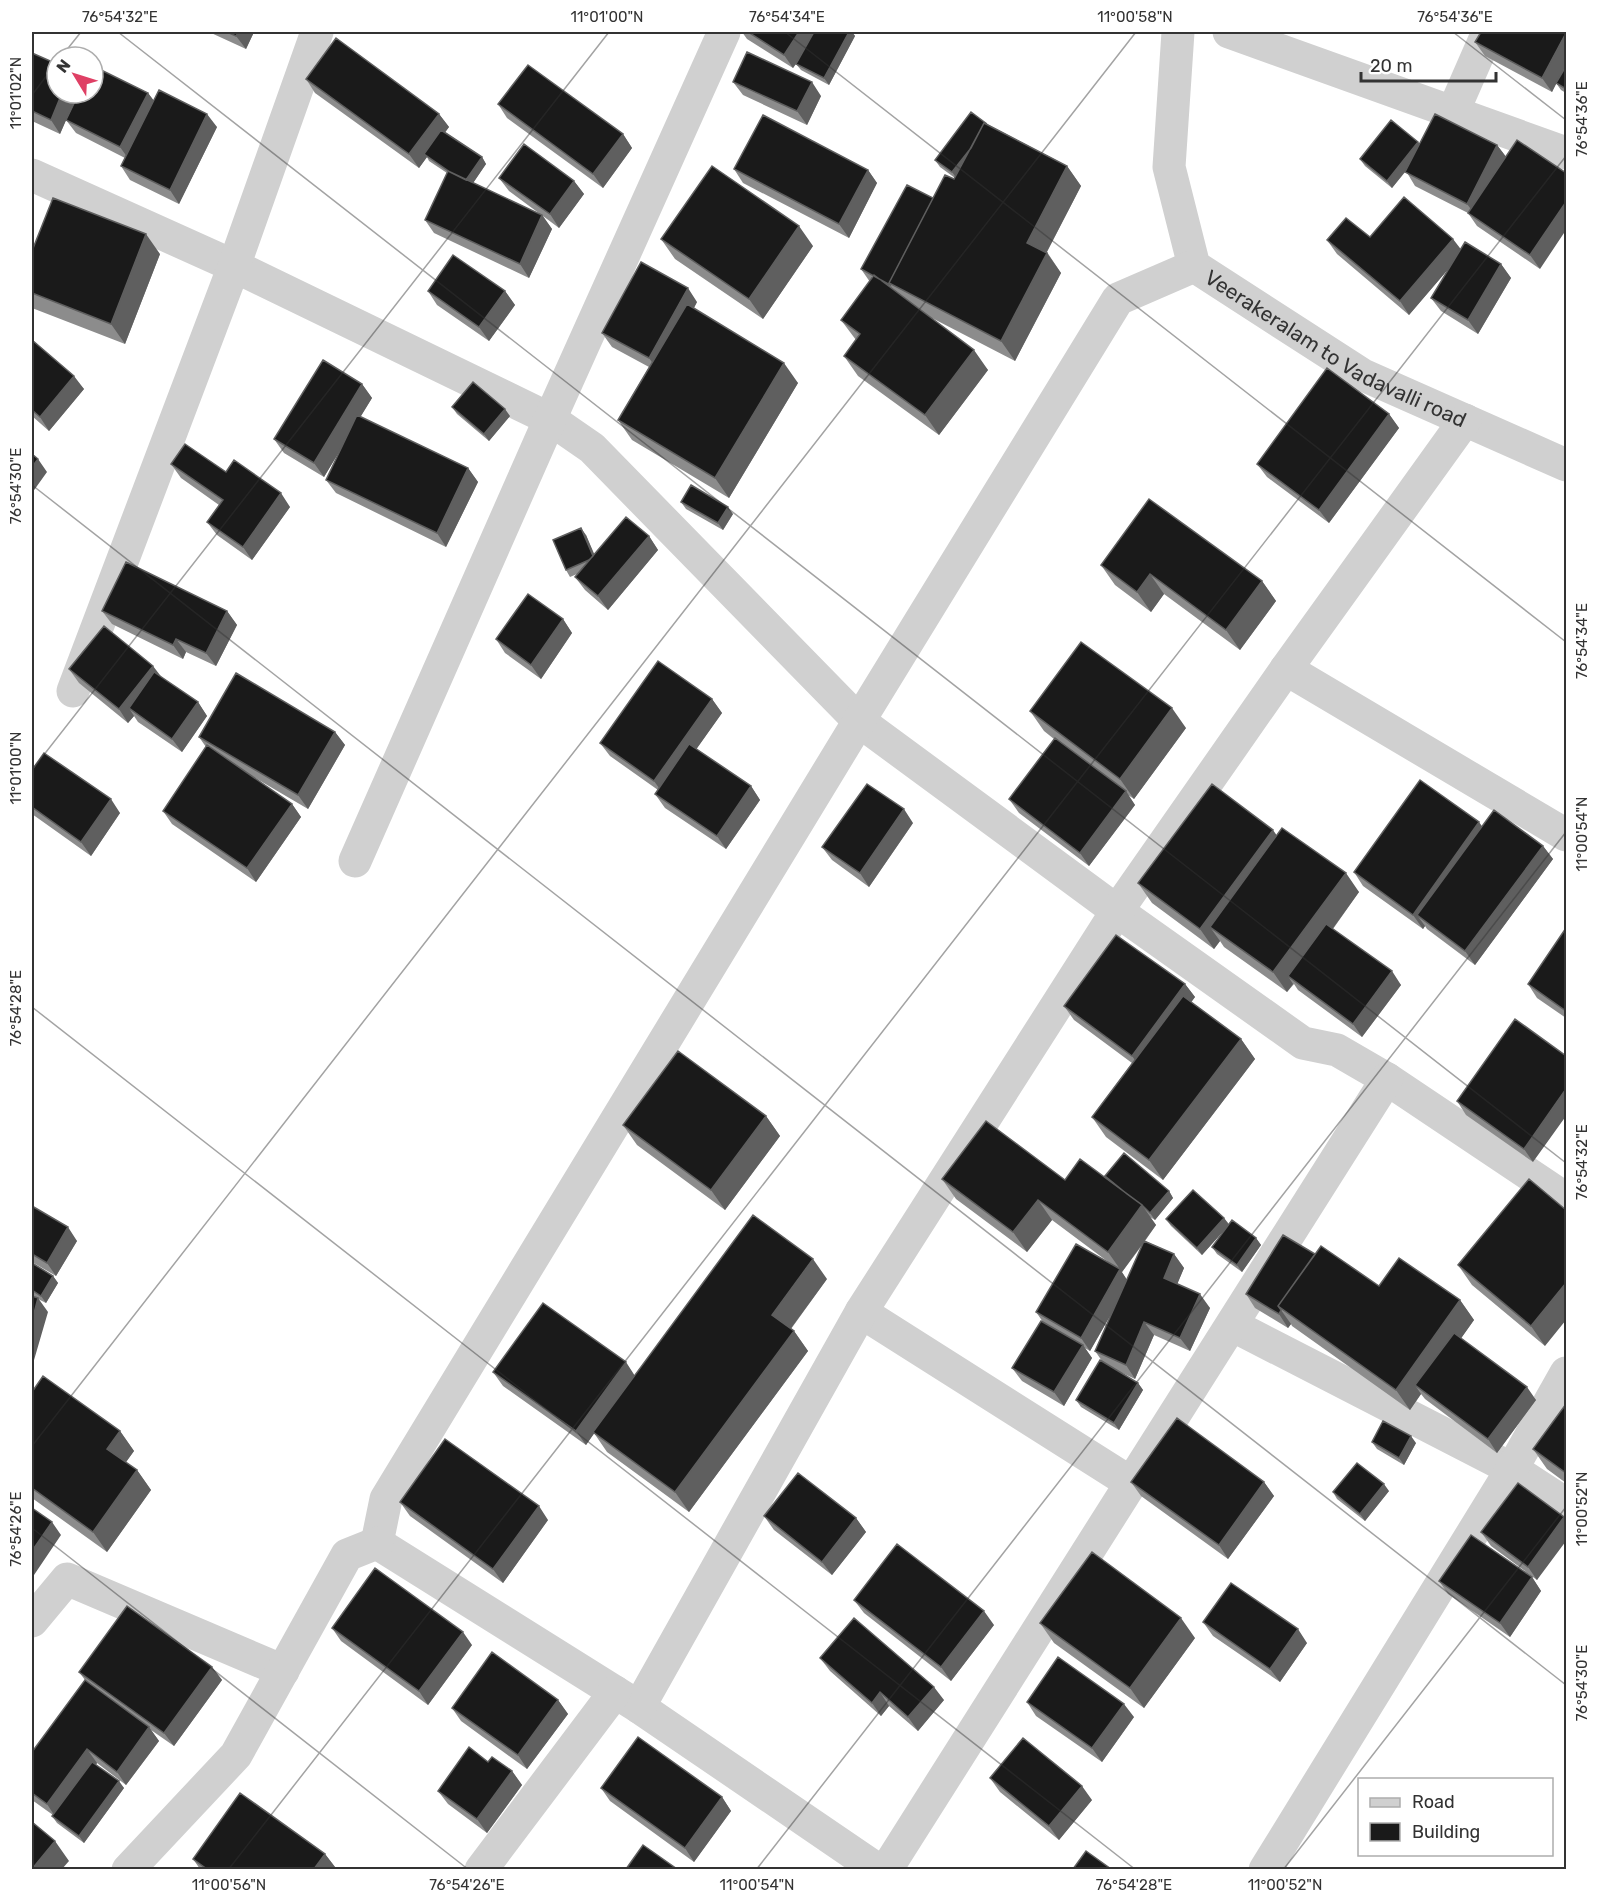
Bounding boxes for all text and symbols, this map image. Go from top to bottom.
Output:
text: 76°54'32"E [82,8,158,26]
text: 11°01'00"N [571,8,643,26]
text: 76°54'34"E [749,8,825,26]
text: 11°00'58"N [1097,8,1173,26]
text: 76°54'36"E [1417,8,1493,26]
north arrow [45,45,105,105]
scale bar [1361,45,1496,83]
text: 20 m [1370,55,1412,77]
text: N [53,56,75,76]
text: 11°01'02"N [7,57,25,129]
text: 76°54'36"E [1573,81,1591,157]
street label: Veerakeralam to Vadavalli road [1201,264,1471,432]
text: 76°54'30"E [7,448,25,524]
text: 76°54'34"E [1573,603,1591,679]
text: 11°01'00"N [7,732,25,804]
text: 11°00'54"N [1573,797,1591,871]
text: 76°54'28"E [7,970,25,1046]
text: 76°54'32"E [1573,1124,1591,1200]
text: 11°00'52"N [1573,1472,1591,1546]
text: 76°54'26"E [7,1491,25,1567]
text: 76°54'30"E [1573,1645,1591,1721]
legend [1358,1778,1553,1856]
text: Road [1412,1791,1455,1813]
text: Building [1412,1821,1480,1843]
text: 11°00'56"N [192,1876,266,1894]
text: 76°54'26"E [429,1876,505,1894]
text: 11°00'54"N [720,1876,794,1894]
text: 76°54'28"E [1096,1876,1172,1894]
text: 11°00'52"N [1248,1876,1322,1894]

